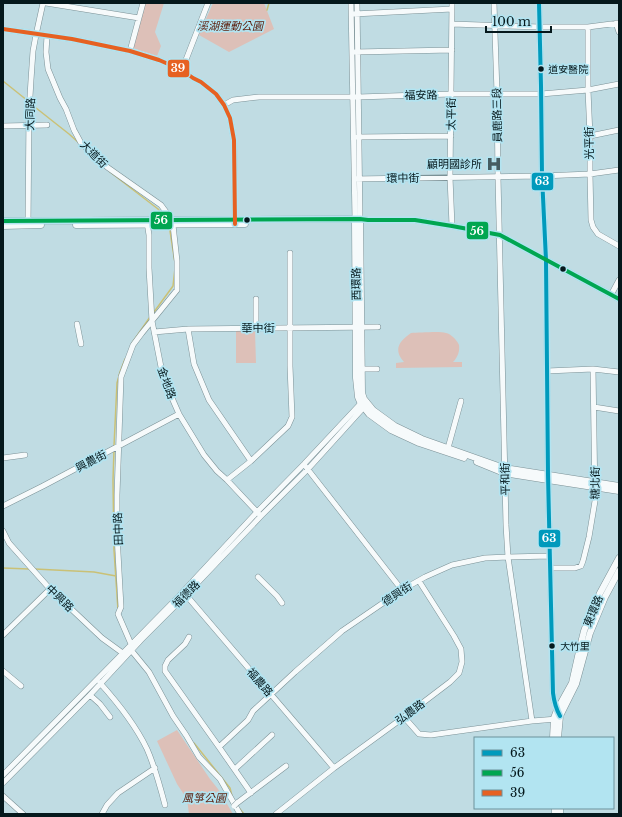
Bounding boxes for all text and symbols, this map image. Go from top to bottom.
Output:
scale bar [486,8,551,34]
text: 100 m [492,14,531,29]
park label: 溪湖運動公園 [197,19,265,33]
line badge: 39 [167,59,190,78]
text: 39 [171,61,185,75]
place label: 道安醫院 [548,63,588,76]
marker: 道安醫院 [536,64,546,74]
street label: 員鹿路三段 [490,87,504,143]
street label: 福安路 [404,88,438,102]
street label: 大同路 [22,97,38,131]
street label: 太平街 [444,97,458,131]
street label: 光平街 [582,126,596,160]
street label: 大道街 [77,137,111,171]
hospital icon: 顧明國診所 [485,155,503,173]
place label: 顧明國診所 [427,157,482,171]
street label: 環中街 [386,171,420,185]
line badge: 63 [531,172,554,191]
text: 63 [535,174,549,188]
line badge: 56 [150,211,173,230]
text: 56 [154,213,168,227]
unlabelled marker [242,215,252,225]
line badge: 56 [466,221,489,240]
text: 56 [470,224,484,238]
unlabelled marker [558,264,568,274]
street label: 西環路 [349,267,363,301]
street label: 華中街 [242,321,275,335]
street label: 金地路 [155,365,179,401]
street label: 興農街 [73,447,109,475]
street label: 平和街 [498,462,512,496]
street label: 糖北街 [588,466,602,500]
street label: 田中路 [110,512,126,546]
line badge: 63 [538,529,561,548]
text: 63 [542,531,556,545]
street label: 福德路 [169,577,203,611]
street label: 德興街 [379,579,415,609]
street label: 中興路 [43,582,77,614]
street label: 東環路 [580,593,606,629]
place label: 大竹里 [560,640,590,653]
marker: 大竹里 [547,641,557,651]
street label: 福農路 [244,665,276,699]
street label: 弘農路 [393,696,427,728]
legend [474,737,614,809]
text: 63 [510,745,525,760]
text: 56 [510,765,525,780]
text: 39 [510,785,525,800]
park label: 風箏公園 [182,791,228,805]

